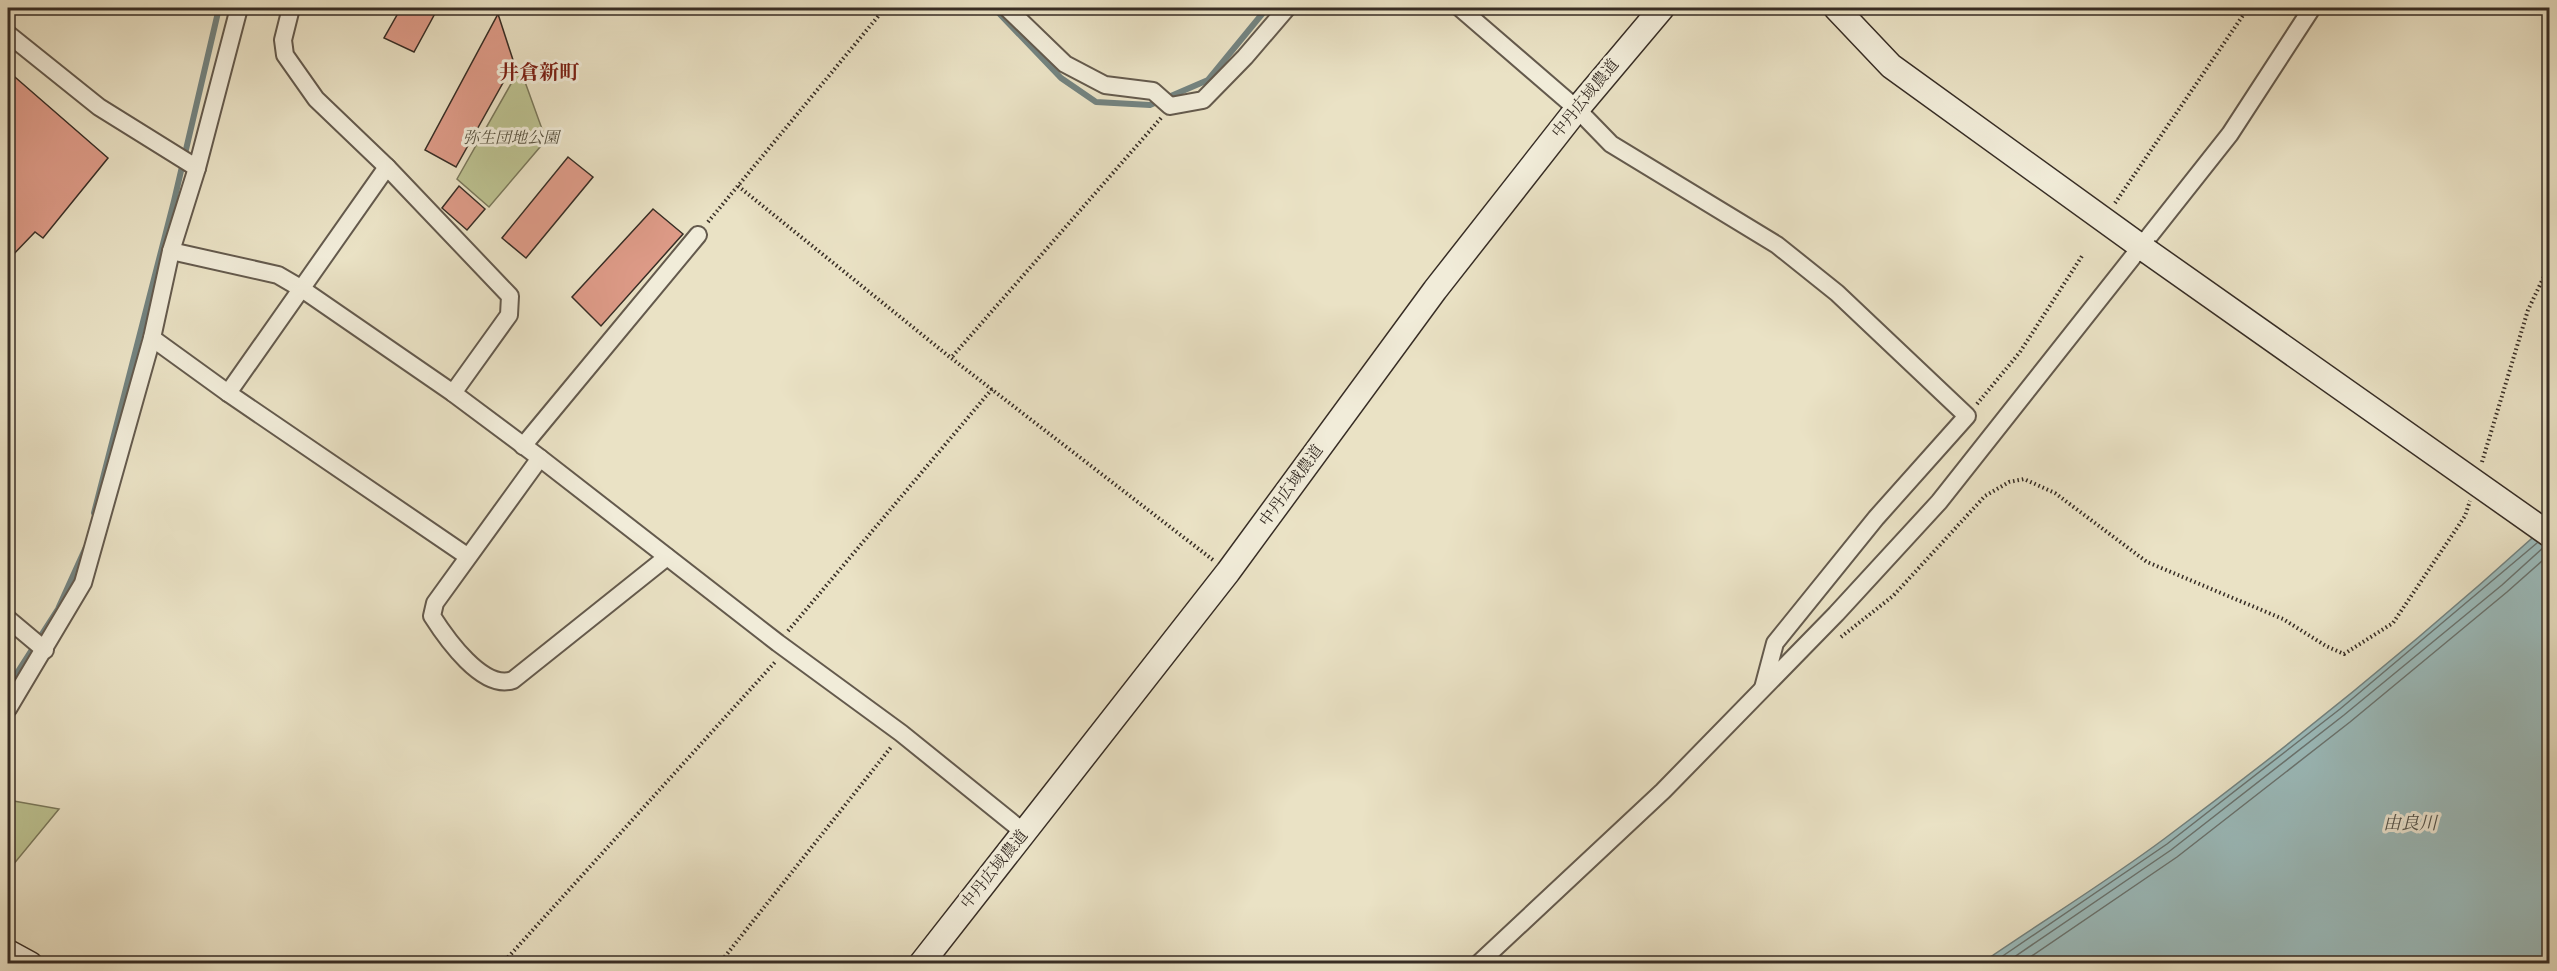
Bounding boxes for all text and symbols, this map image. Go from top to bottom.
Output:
street label: 中丹広域農道 [1548,55,1622,141]
district label: 井倉新町 [499,61,580,84]
park label: 弥生団地公園 [463,129,562,147]
street label: 中丹広域農道 [1256,441,1327,530]
water label: 由良川 [2383,813,2439,833]
street label: 中丹広域農道 [957,826,1031,912]

